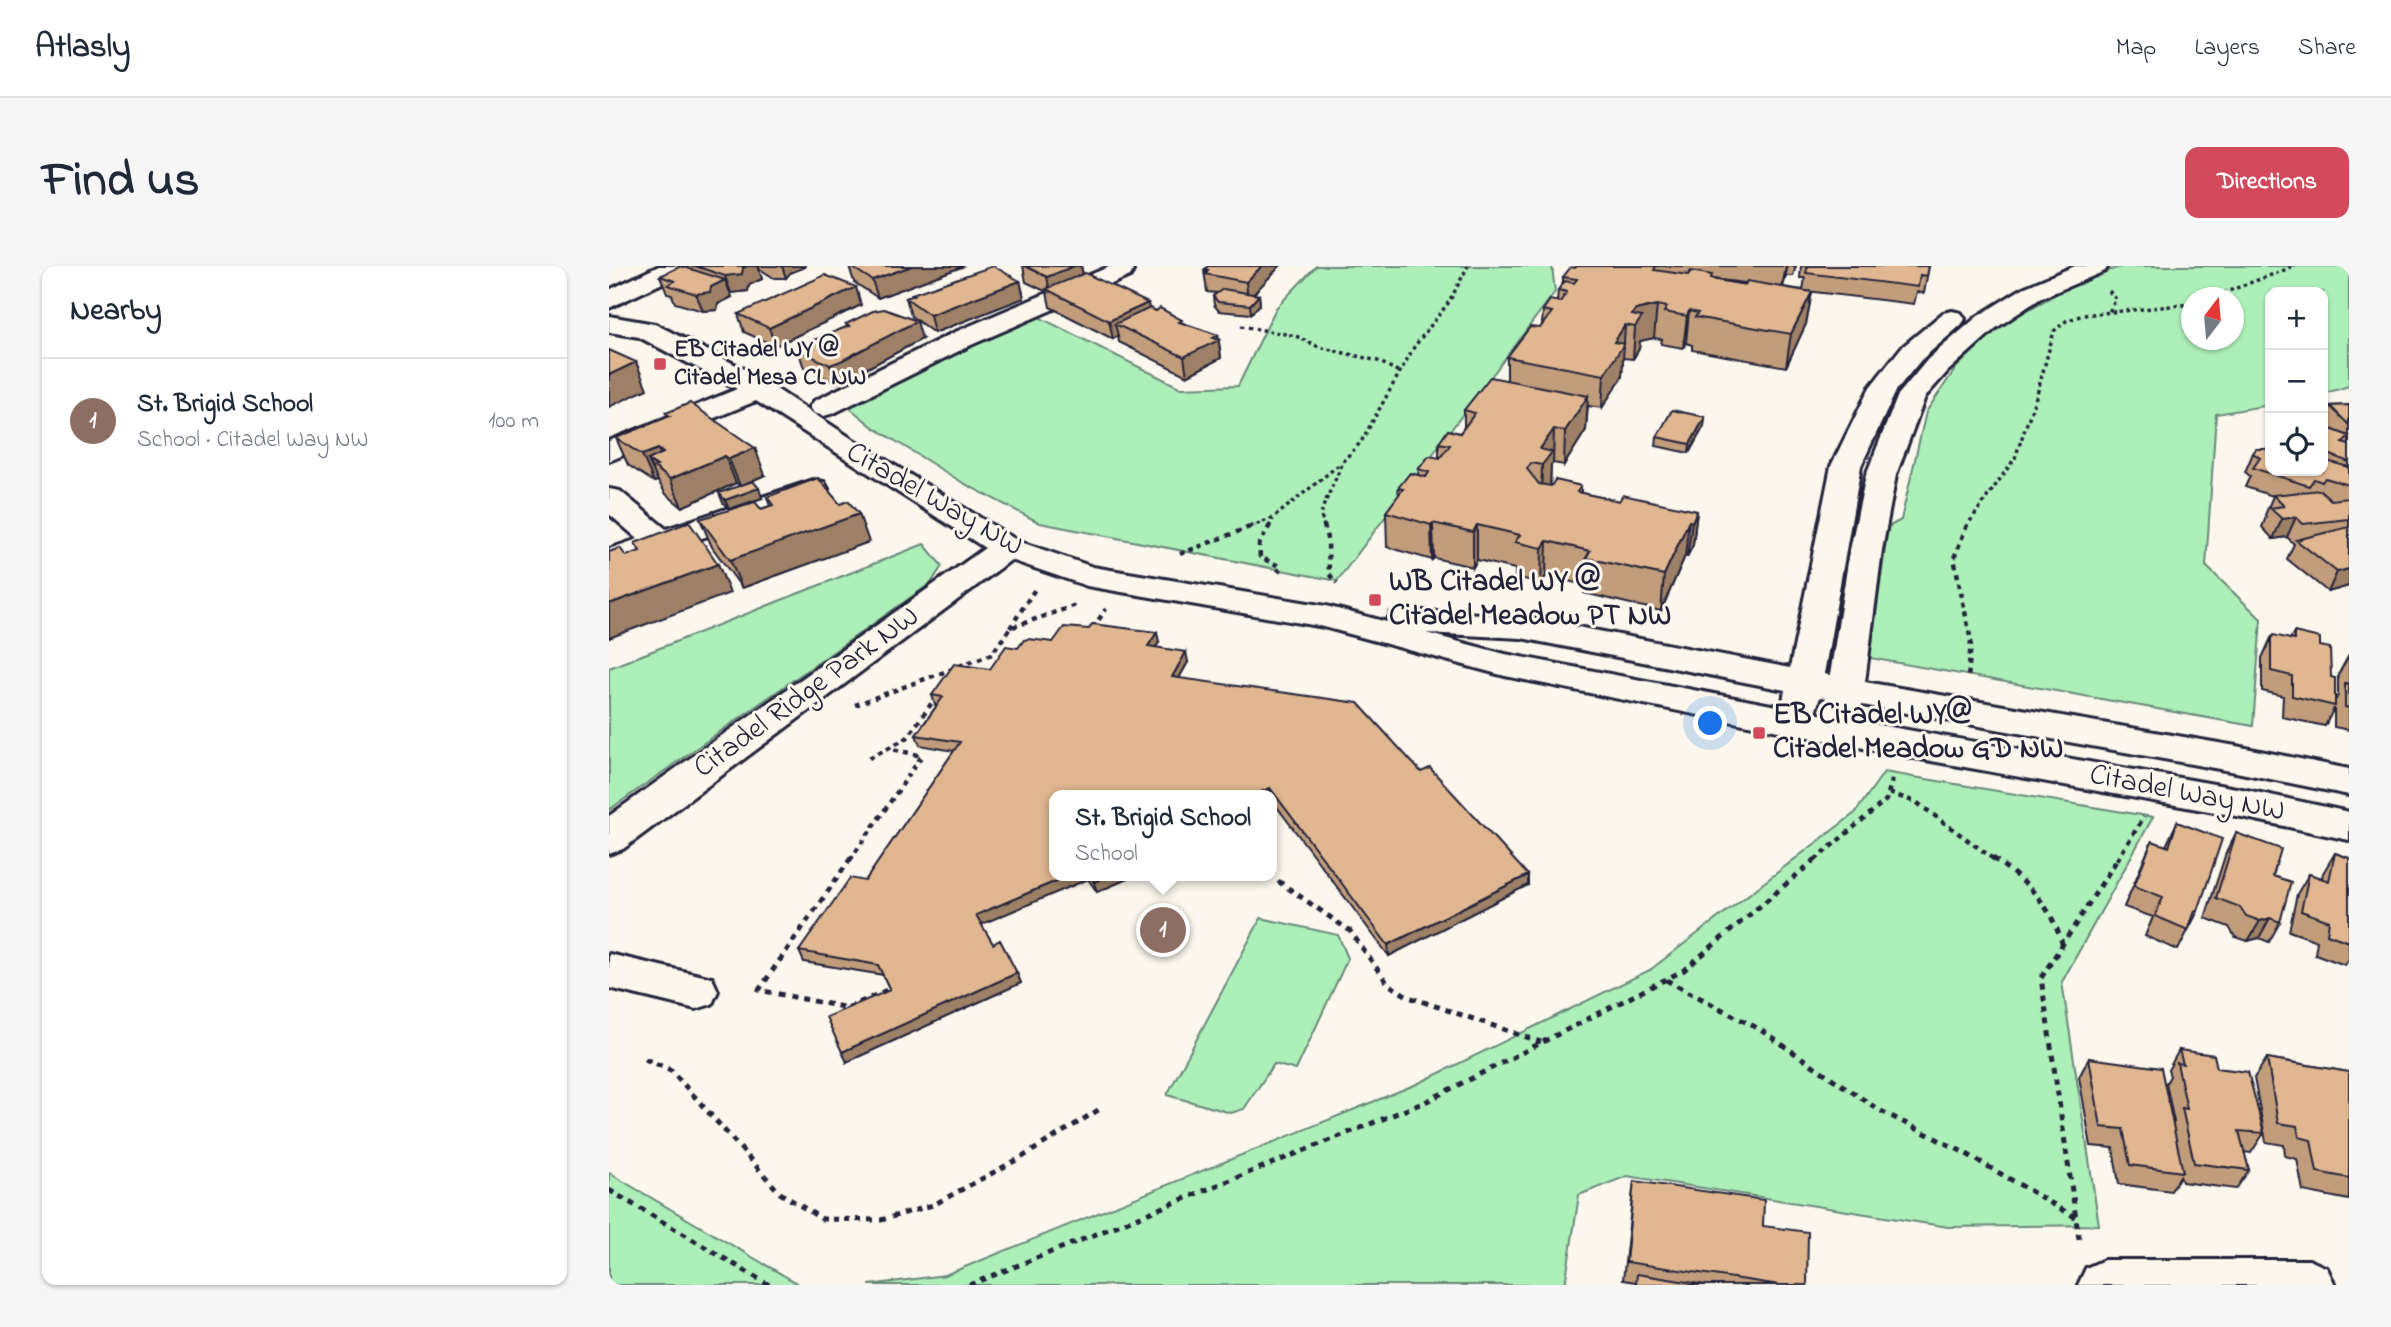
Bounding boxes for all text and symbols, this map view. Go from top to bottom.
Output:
text: Atlasly [35,24,130,72]
text: Map [2116,31,2156,66]
text: Layers [2194,31,2260,66]
text: Share [2298,31,2356,66]
text: Find us [42,146,199,218]
button: Directions [2185,147,2349,218]
north arrow [2181,287,2244,350]
map controls [2265,287,2328,476]
button: + [2265,287,2328,350]
text: Nearby [70,290,162,334]
place label: EB Citadel WY @ Citadel Mesa CL NW [674,333,866,396]
button: − [2265,350,2328,413]
marker: EB Citadel WY @ Citadel Mesa CL NW [652,356,668,372]
text: St. Brigid School [137,386,313,424]
text: 1 [89,405,97,438]
text: 100 m [488,405,539,438]
button: locate [2265,413,2328,476]
text: School · Citadel Way NW [137,424,368,457]
street label: Citadel Way NW [837,431,1031,569]
place label: WB Citadel WY @ Citadel Meadow PT NW [1389,561,1671,639]
marker: WB Citadel WY @ Citadel Meadow PT NW [1367,592,1383,608]
street label: Citadel Ridge Park NW [685,596,929,790]
place label: EB Citadel WY@ Citadel Meadow GD NW [1773,694,2063,772]
your location [1693,706,1727,740]
marker: EB Citadel WY@ Citadel Meadow GD NW [1751,725,1767,741]
street label: Citadel Way NW [2086,754,2288,834]
popup [1049,790,1277,881]
text: St. Brigid School [1075,800,1251,838]
text: School [1075,838,1138,871]
pin: 1 [1140,904,1186,956]

